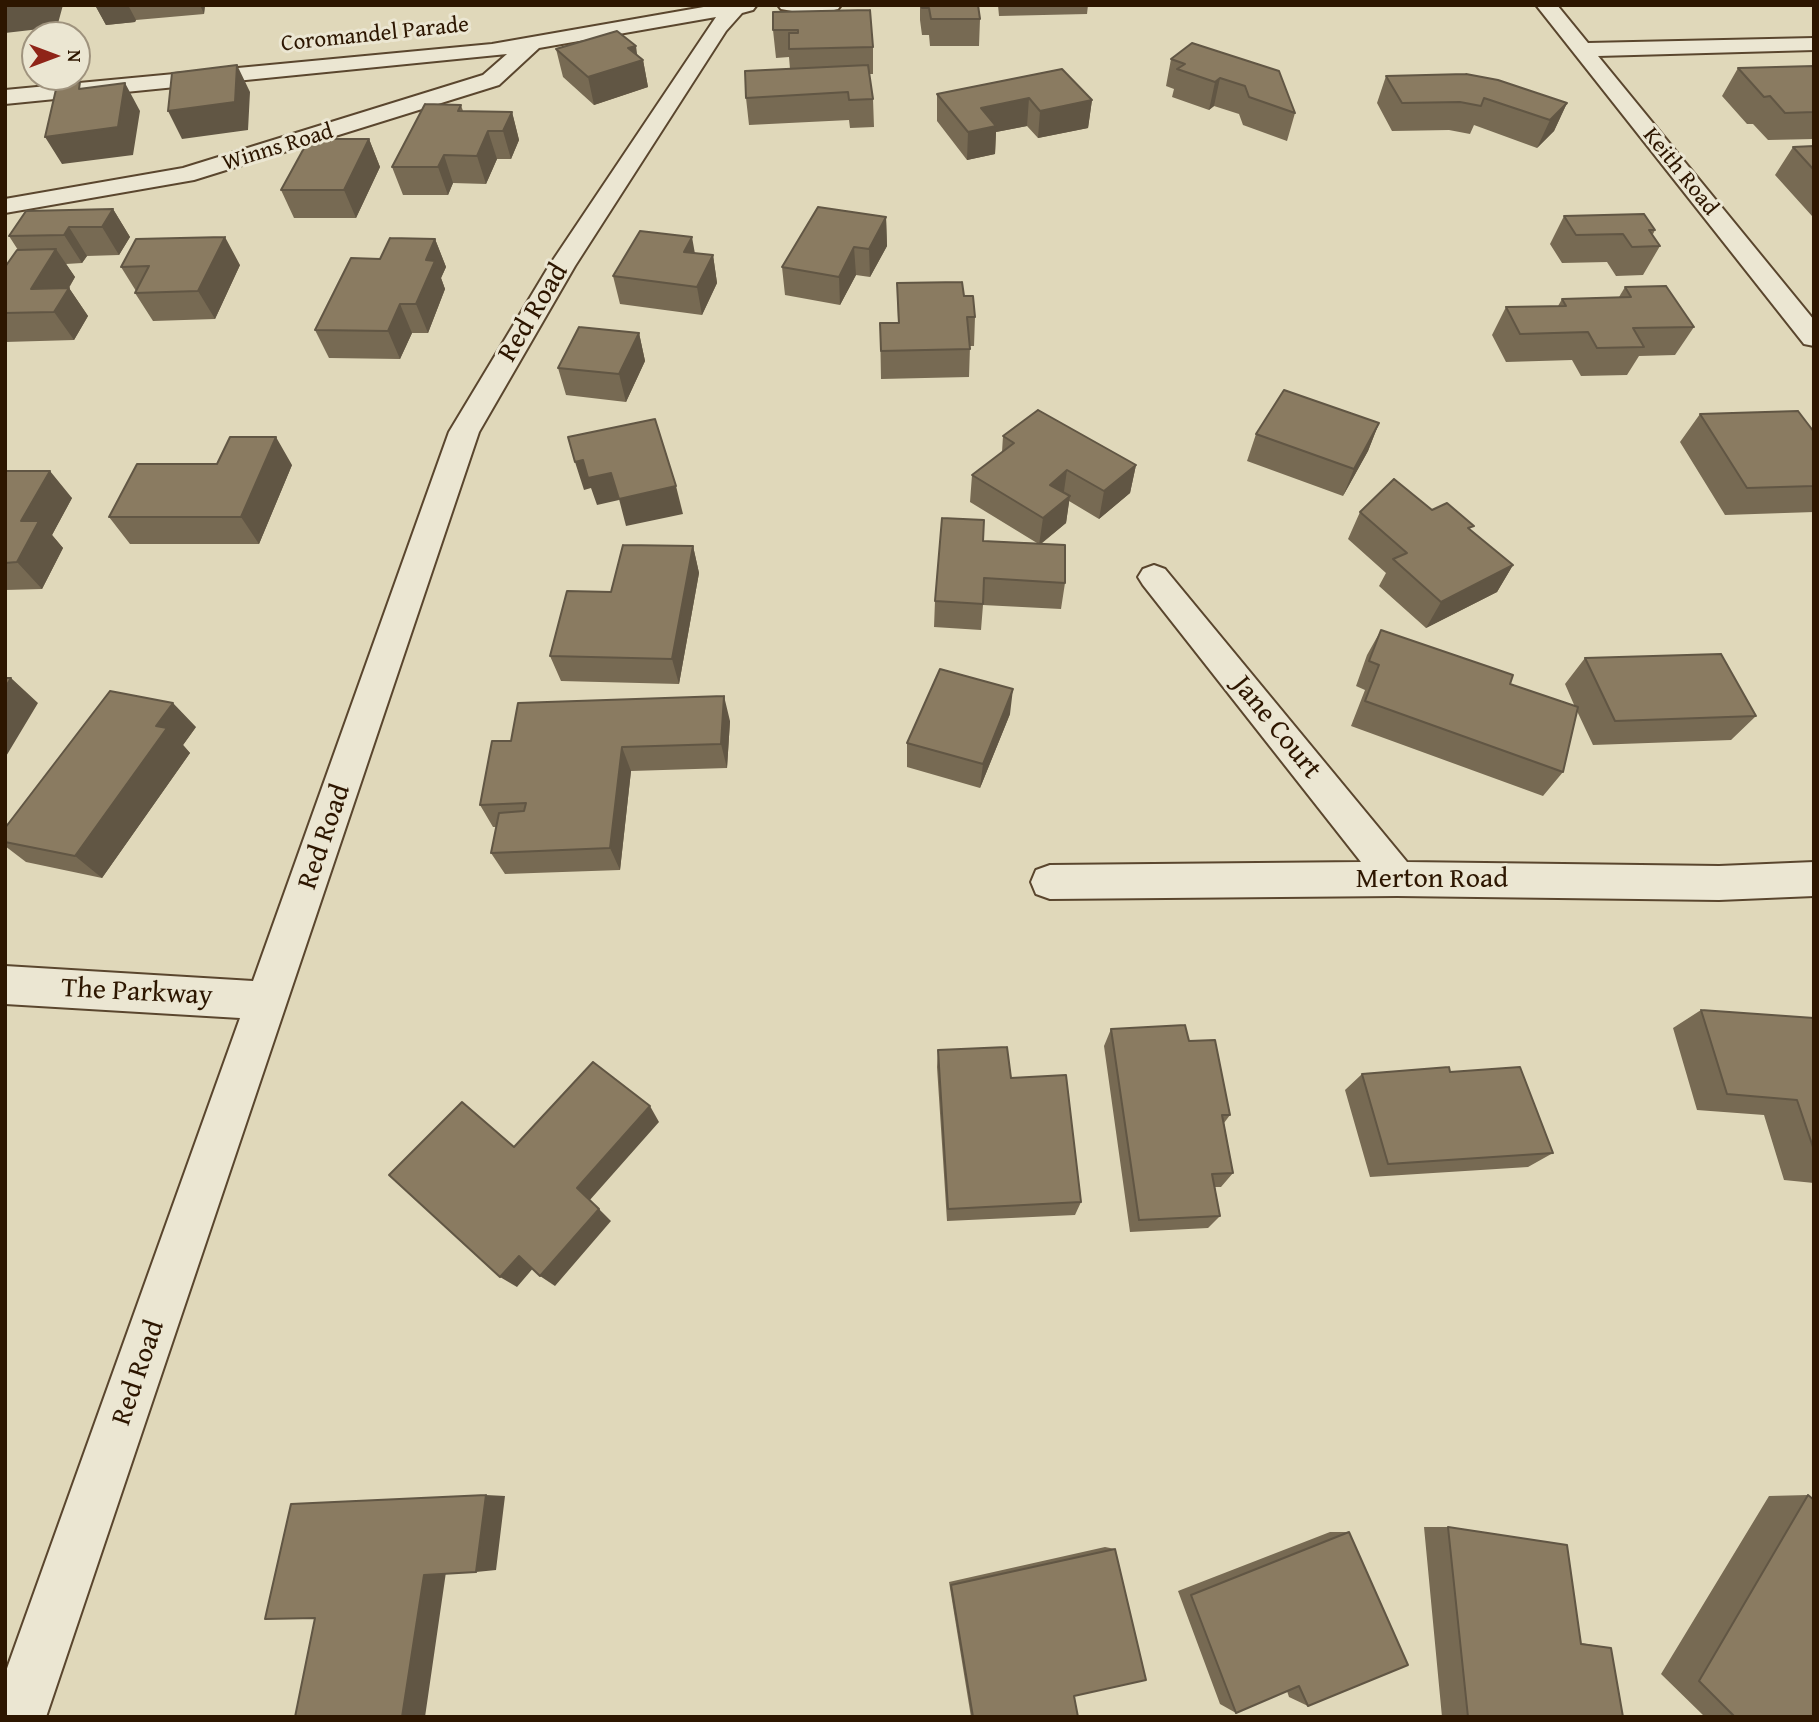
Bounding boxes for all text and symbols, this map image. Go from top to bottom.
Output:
street label: Coromandel Parade [280,11,470,59]
north arrow [21,21,91,91]
text: N [61,50,89,62]
street label: Winns Road [219,118,337,178]
street label: Keith Road [1636,122,1724,222]
street label: Red Road [492,258,576,368]
street label: Jane Court [1224,670,1328,786]
street label: Red Road [291,780,359,894]
street label: Merton Road [1356,863,1508,897]
street label: The Parkway [61,972,213,1014]
street label: Red Road [105,1316,173,1430]

